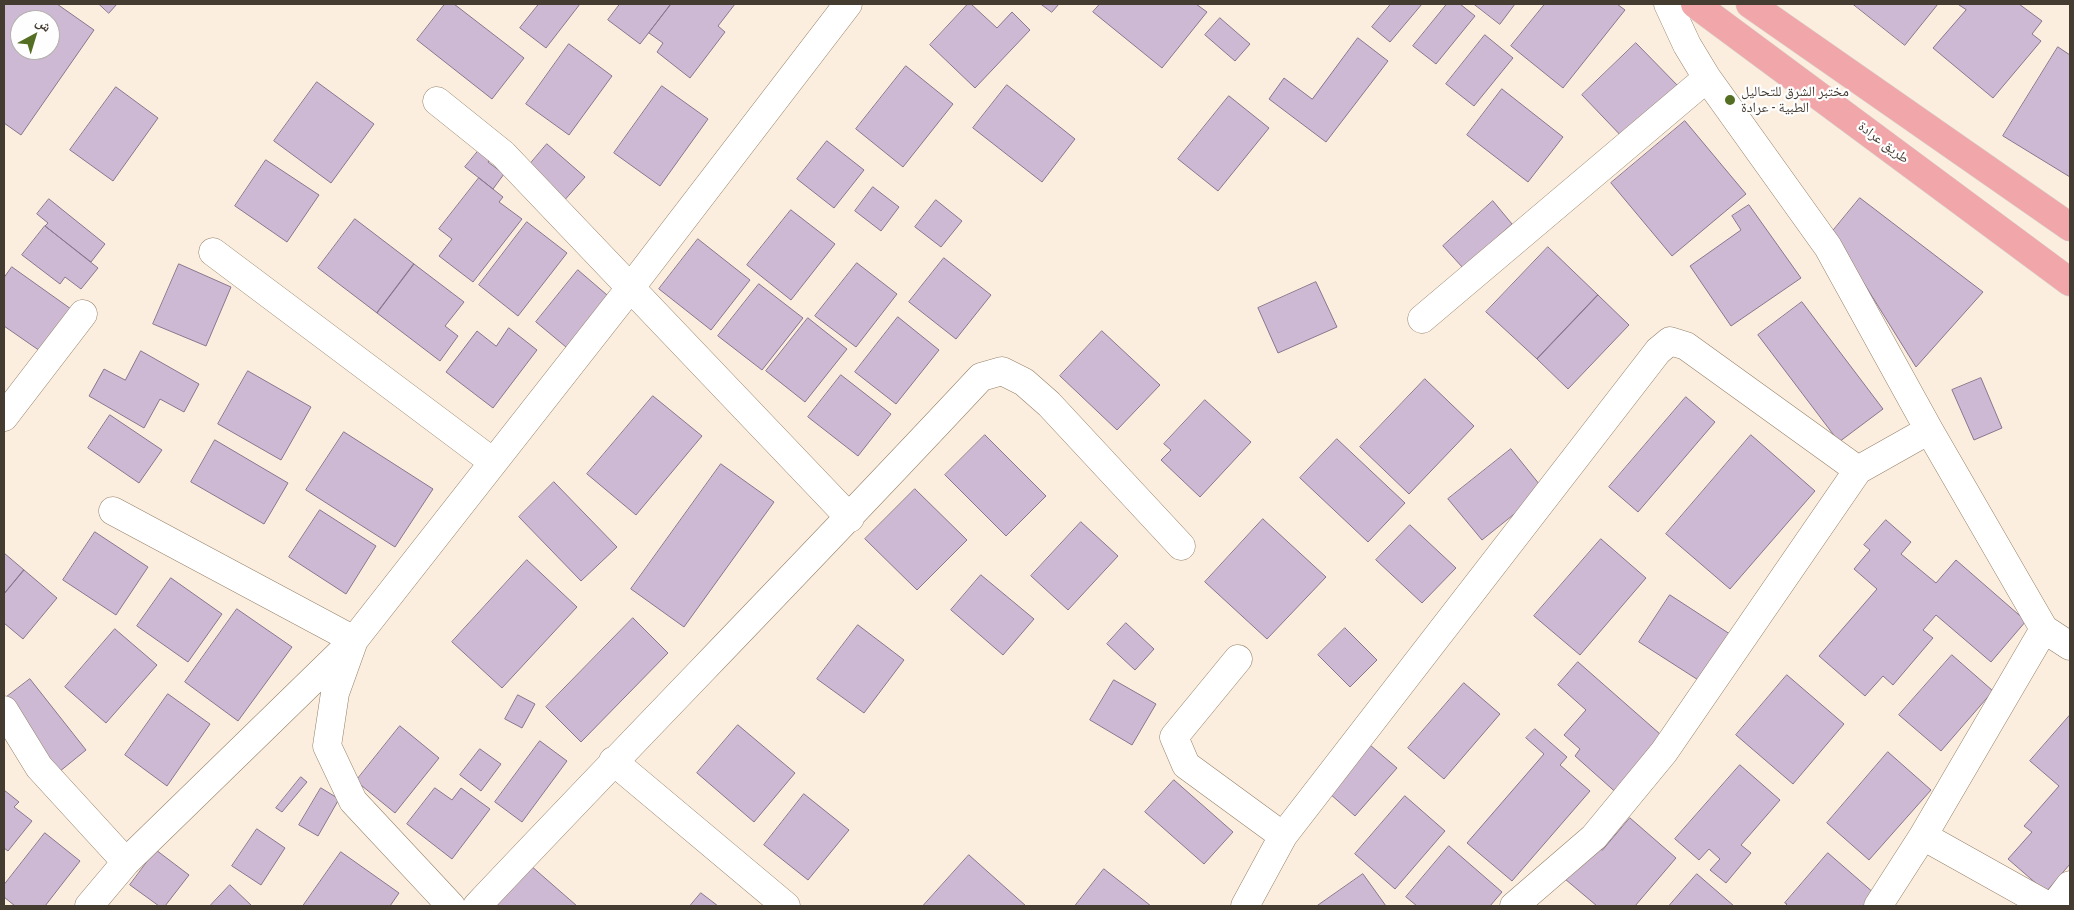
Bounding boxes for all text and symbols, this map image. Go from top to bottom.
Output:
north arrow [10,10,60,60]
text: ش [33,13,55,35]
place label: مختبر الشرق للتحاليل الطبية - عرادة [1741,84,1849,116]
marker: مختبر الشرق للتحاليل الطبية - عرادة [1723,93,1737,107]
street label: طريق عرادة [1854,118,1912,168]

